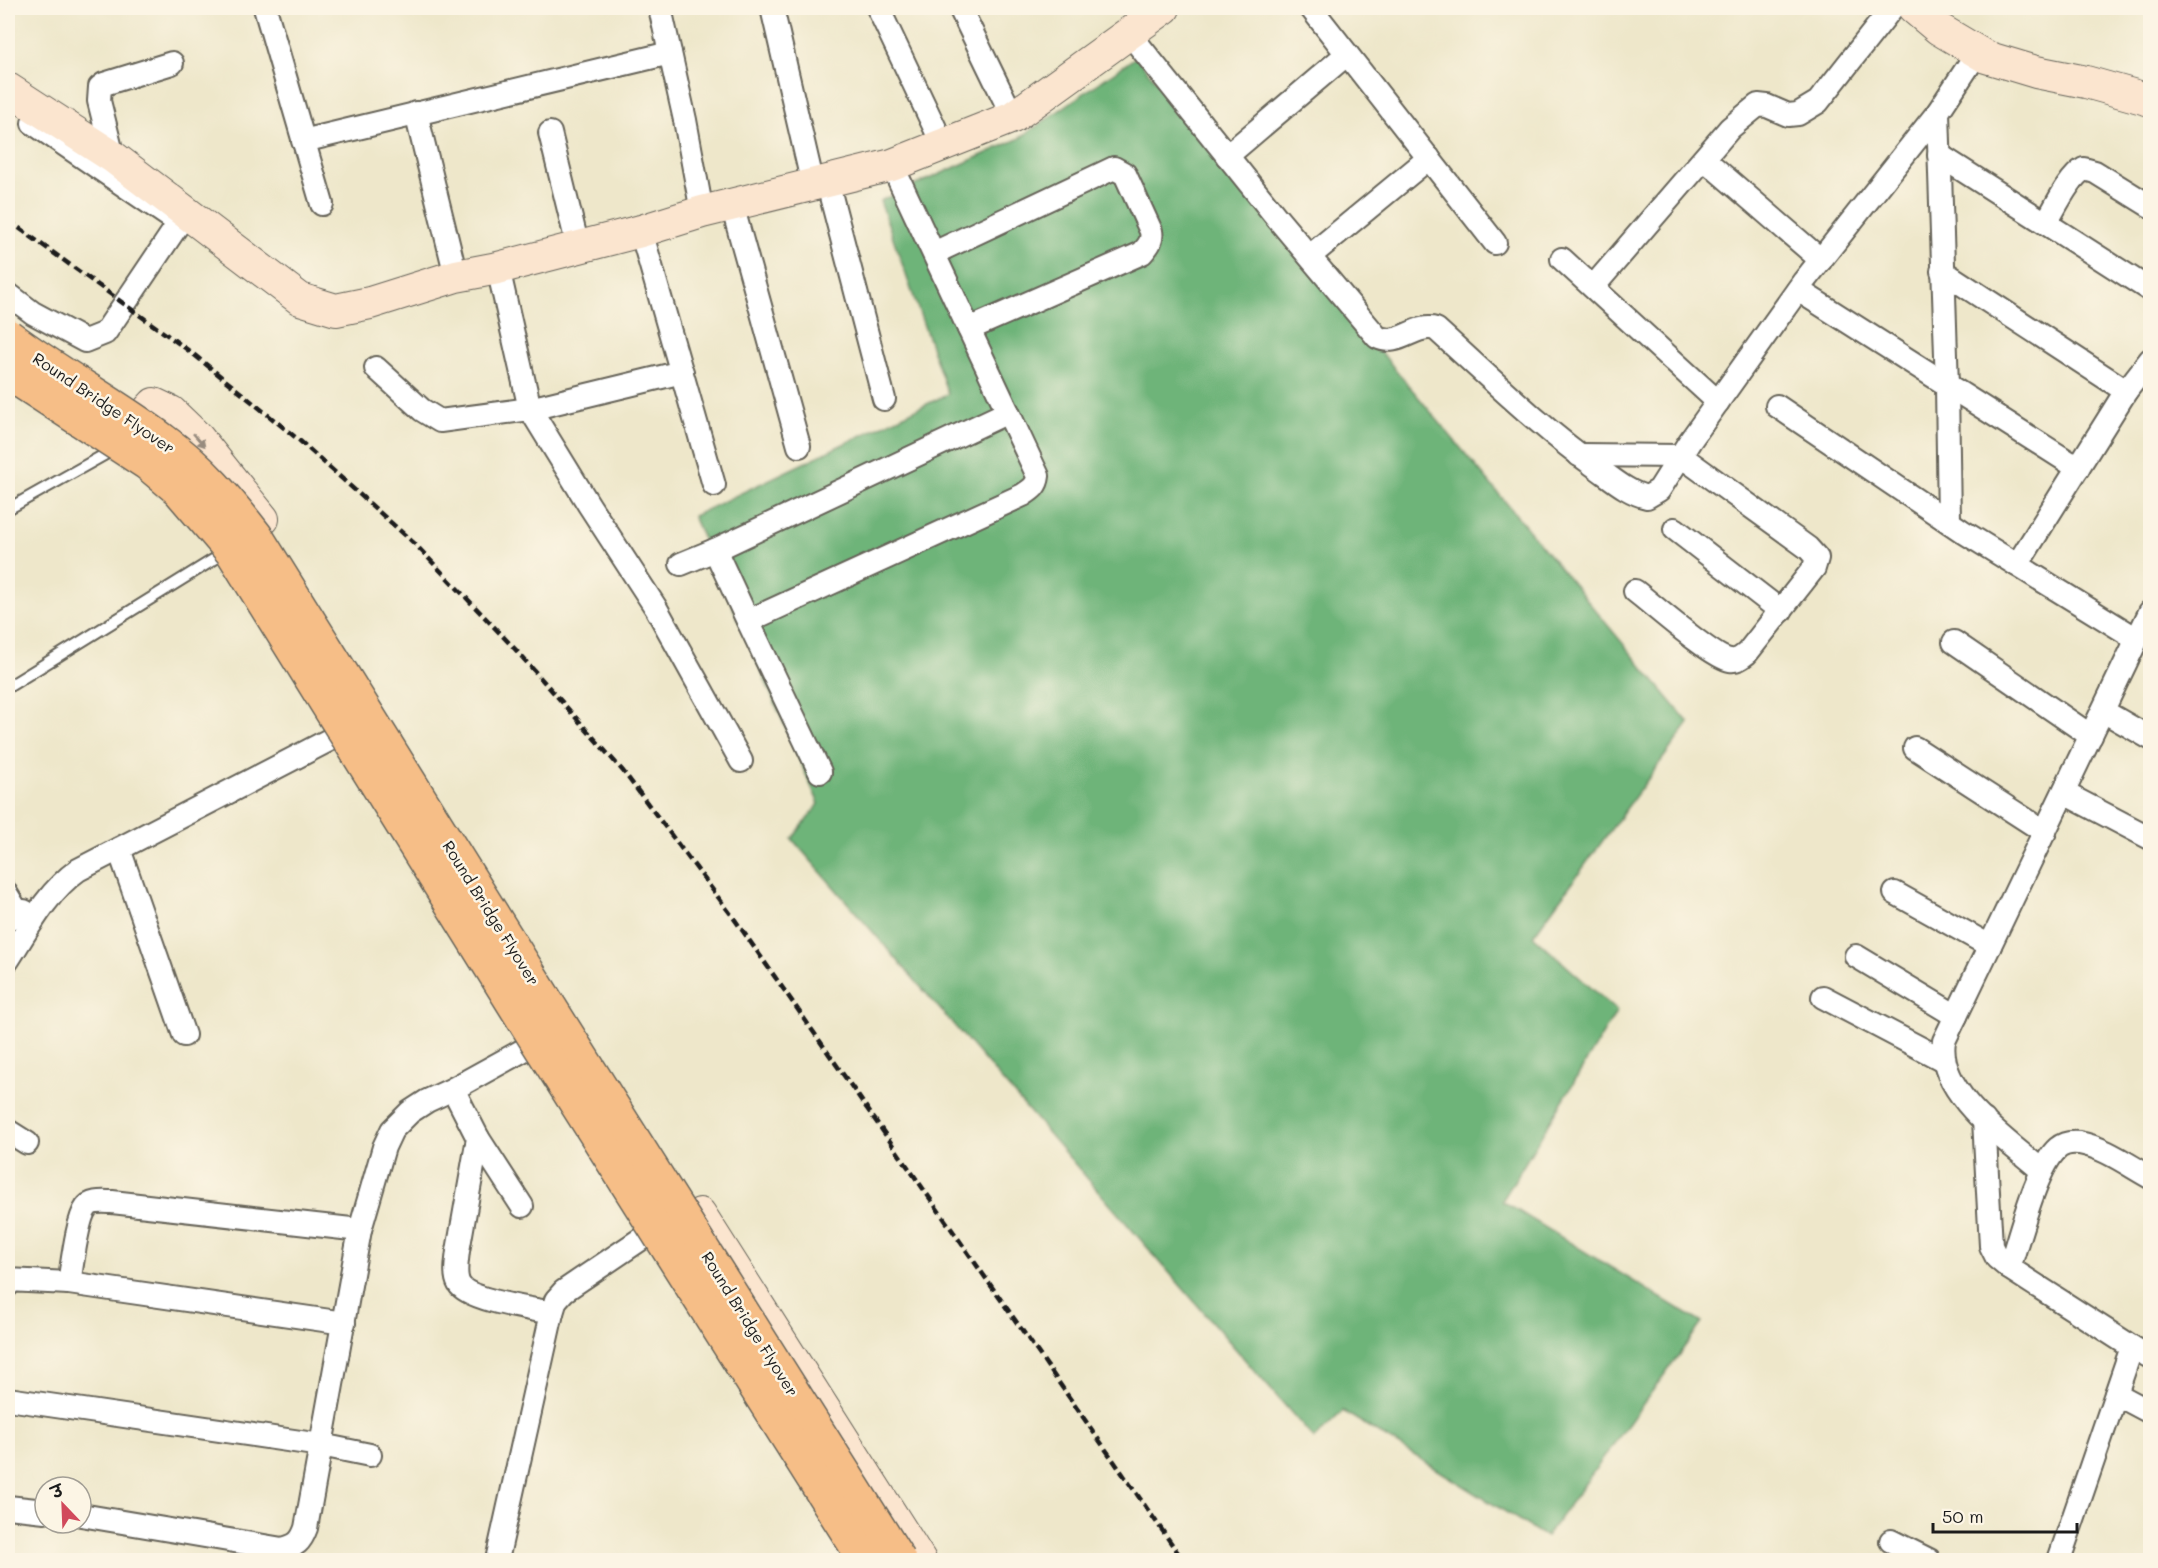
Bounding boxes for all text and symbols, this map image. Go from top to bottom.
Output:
street label: Round Bridge Flyover [29,347,179,458]
one-way arrow [192,432,205,447]
street label: Round Bridge Flyover [438,836,545,989]
street label: Round Bridge Flyover [697,1247,804,1400]
north arrow [33,1475,93,1535]
text: उ [46,1478,67,1503]
scale bar [1933,1496,2077,1534]
text: 50 m [1942,1504,1984,1528]

